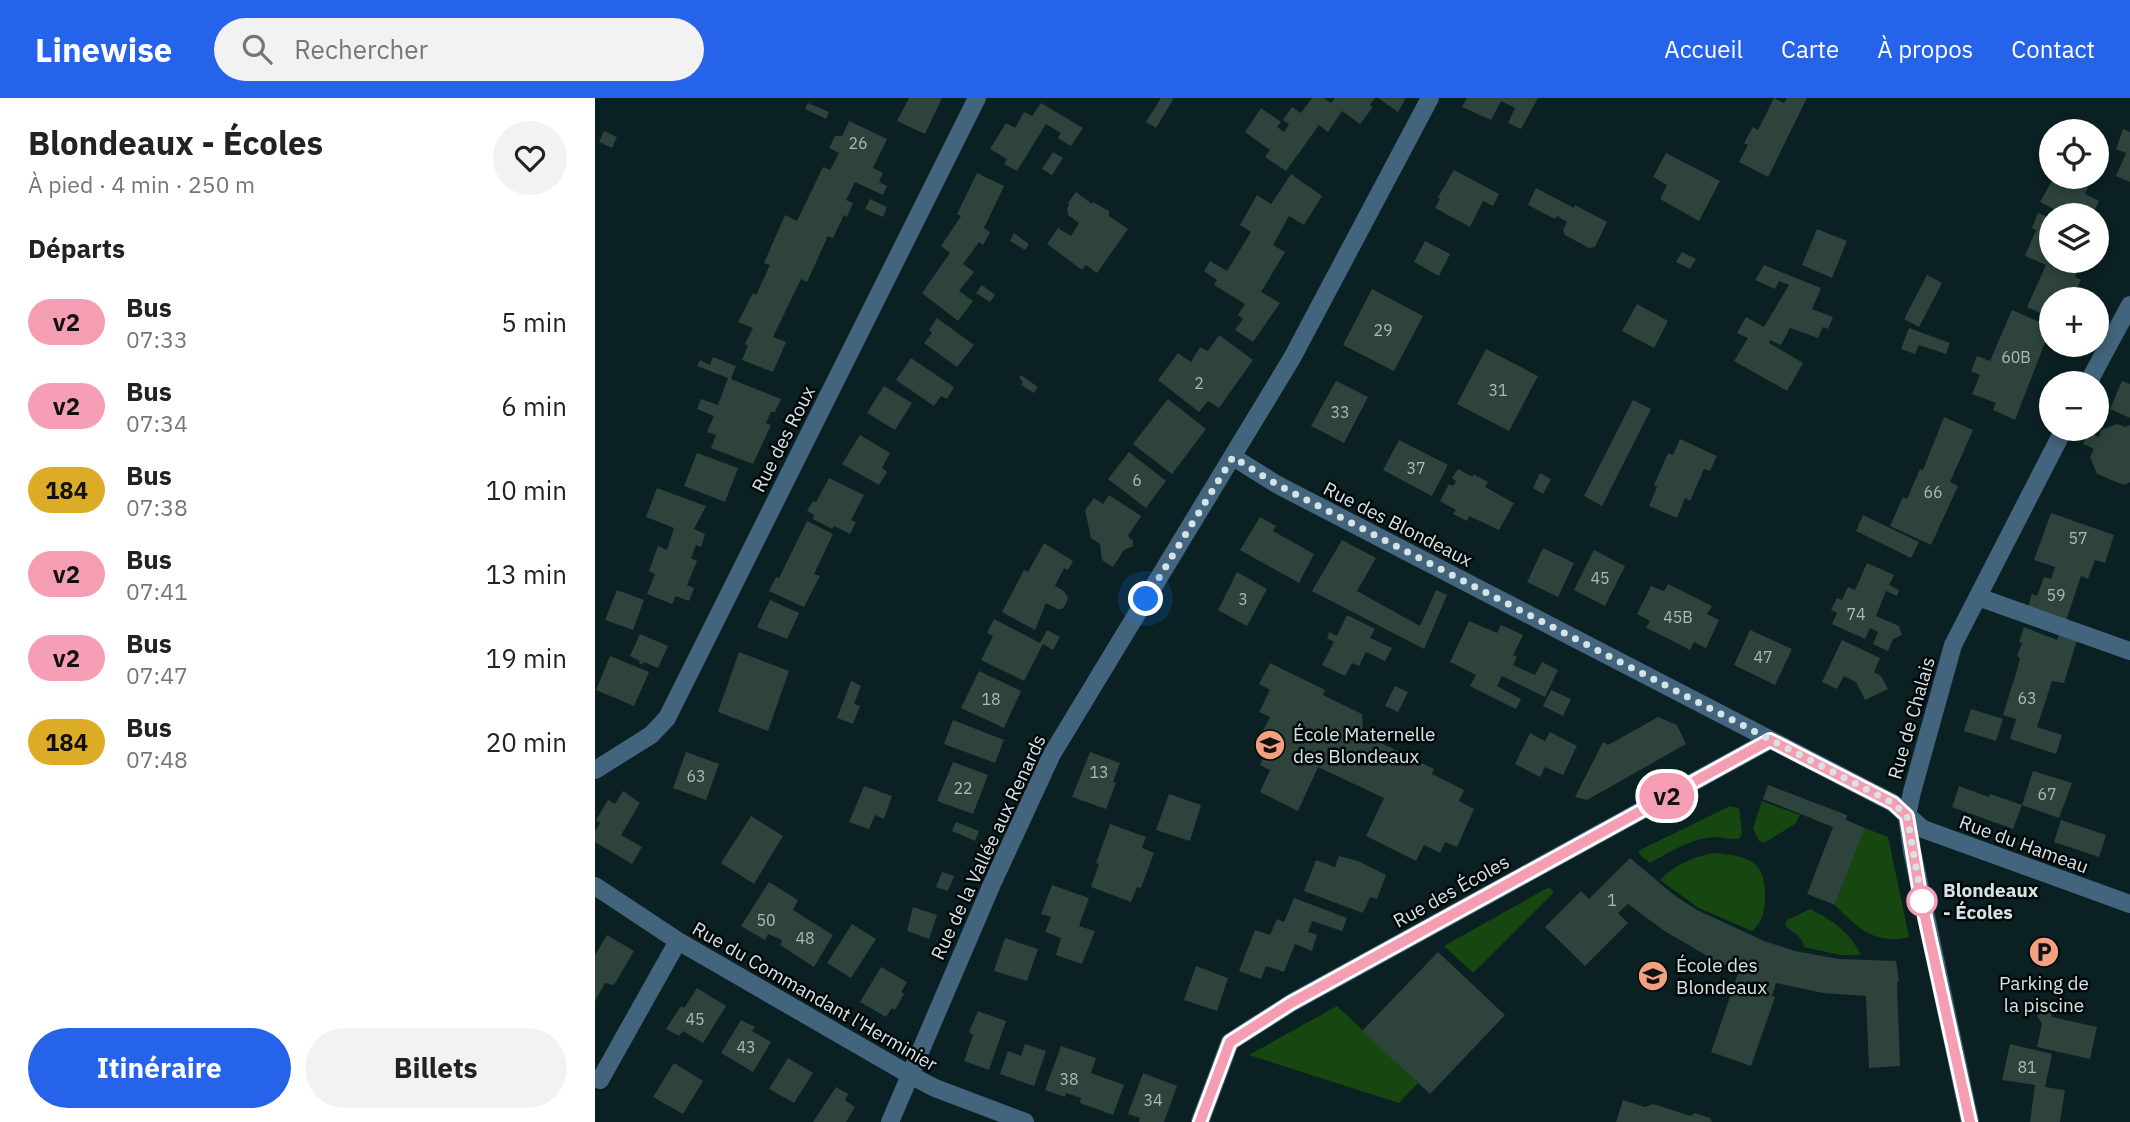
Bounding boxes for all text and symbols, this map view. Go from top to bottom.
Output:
search box [214,18,704,81]
text: Linewise [35,28,172,71]
icon: search [238,30,276,68]
text: Rechercher [294,32,428,66]
text: Accueil [1664,33,1743,65]
text: Carte [1781,33,1839,65]
text: À propos [1877,33,1973,65]
text: Contact [2011,33,2095,65]
map controls [2039,119,2109,441]
button: locate [2039,119,2109,189]
text: Blondeaux - Écoles [28,121,323,164]
button: heart [493,121,567,195]
house number: 26 [848,133,868,153]
text: À pied · 4 min · 250 m [28,169,255,199]
button: layers [2039,203,2109,273]
text: Départs [28,231,125,265]
button: + [2039,287,2109,357]
text: Bus [126,290,172,324]
text: 5 min [501,305,567,339]
text: v2 [53,306,80,338]
house number: 29 [1373,320,1393,340]
text: 07:33 [126,324,188,354]
house number: 60B [2001,347,2031,367]
button: − [2039,371,2109,441]
house number: 2 [1194,373,1204,393]
text: Bus [126,374,172,408]
house number: 31 [1488,380,1508,400]
street label: Rue des Roux [746,382,820,496]
text: 6 min [501,389,567,423]
text: v2 [53,390,80,422]
house number: 33 [1330,402,1350,422]
text: 07:34 [126,408,188,438]
text: Bus [126,458,172,492]
house number: 37 [1406,458,1426,478]
house number: 6 [1132,470,1142,490]
text: 10 min [486,473,567,507]
text: 184 [45,474,88,506]
street label: Rue des Blondeaux [1319,476,1477,572]
house number: 66 [1923,482,1943,502]
text: 07:38 [126,492,188,522]
house number: 57 [2068,528,2088,548]
text: Bus [126,542,172,576]
text: 13 min [486,557,567,591]
text: v2 [53,558,80,590]
house number: 45 [1590,568,1610,588]
text: 07:41 [126,576,188,606]
your location [1128,581,1163,616]
house number: 59 [2046,585,2066,605]
house number: 3 [1238,589,1248,609]
house number: 74 [1846,604,1866,624]
house number: 45B [1663,607,1693,627]
text: Bus [126,626,172,660]
text: 19 min [486,641,567,675]
text: v2 [53,642,80,674]
house number: 47 [1753,647,1773,667]
street label: Rue de Chalais [1882,654,1940,782]
text: 07:47 [126,660,188,690]
house number: 63 [2017,688,2037,708]
house number: 18 [981,689,1001,709]
text: Bus [126,710,172,744]
place label: École Maternelle des Blondeaux [1293,722,1436,768]
text: 20 min [486,725,567,759]
text: 184 [45,726,88,758]
school or university icon: École Maternelle des Blondeaux [1253,728,1287,762]
street label: Rue de la Vallée aux Renards [925,731,1051,963]
text: 07:48 [126,744,188,774]
house number: 13 [1089,762,1109,782]
house number: 63 [686,766,706,786]
line badge: v2 [1635,773,1699,819]
house number: 22 [953,778,973,798]
text: v2 [1653,780,1681,812]
house number: 67 [2037,784,2057,804]
street label: Rue du Hameau [1956,810,2092,878]
street label: Rue des Écoles [1389,849,1513,933]
place label: Blondeaux - Écoles [1943,878,2039,924]
marker: Blondeaux - Écoles [1907,886,1937,916]
house number: 1 [1607,890,1617,910]
house number: 50 [756,910,776,930]
street label: Rue du Commandant l'Herminier [688,916,942,1076]
house number: 48 [795,928,815,948]
parking icon: Parking de la piscine [2027,935,2061,969]
place label: École des Blondeaux [1676,953,1767,999]
school or university icon: École des Blondeaux [1636,959,1670,993]
place label: Parking de la piscine [1999,971,2089,1017]
house number: 45 [685,1009,705,1029]
button: Itinéraire [28,1028,291,1108]
button: Billets [305,1028,567,1108]
house number: 43 [736,1037,756,1057]
house number: 81 [2017,1057,2037,1077]
house number: 38 [1059,1069,1079,1089]
house number: 34 [1143,1090,1163,1110]

